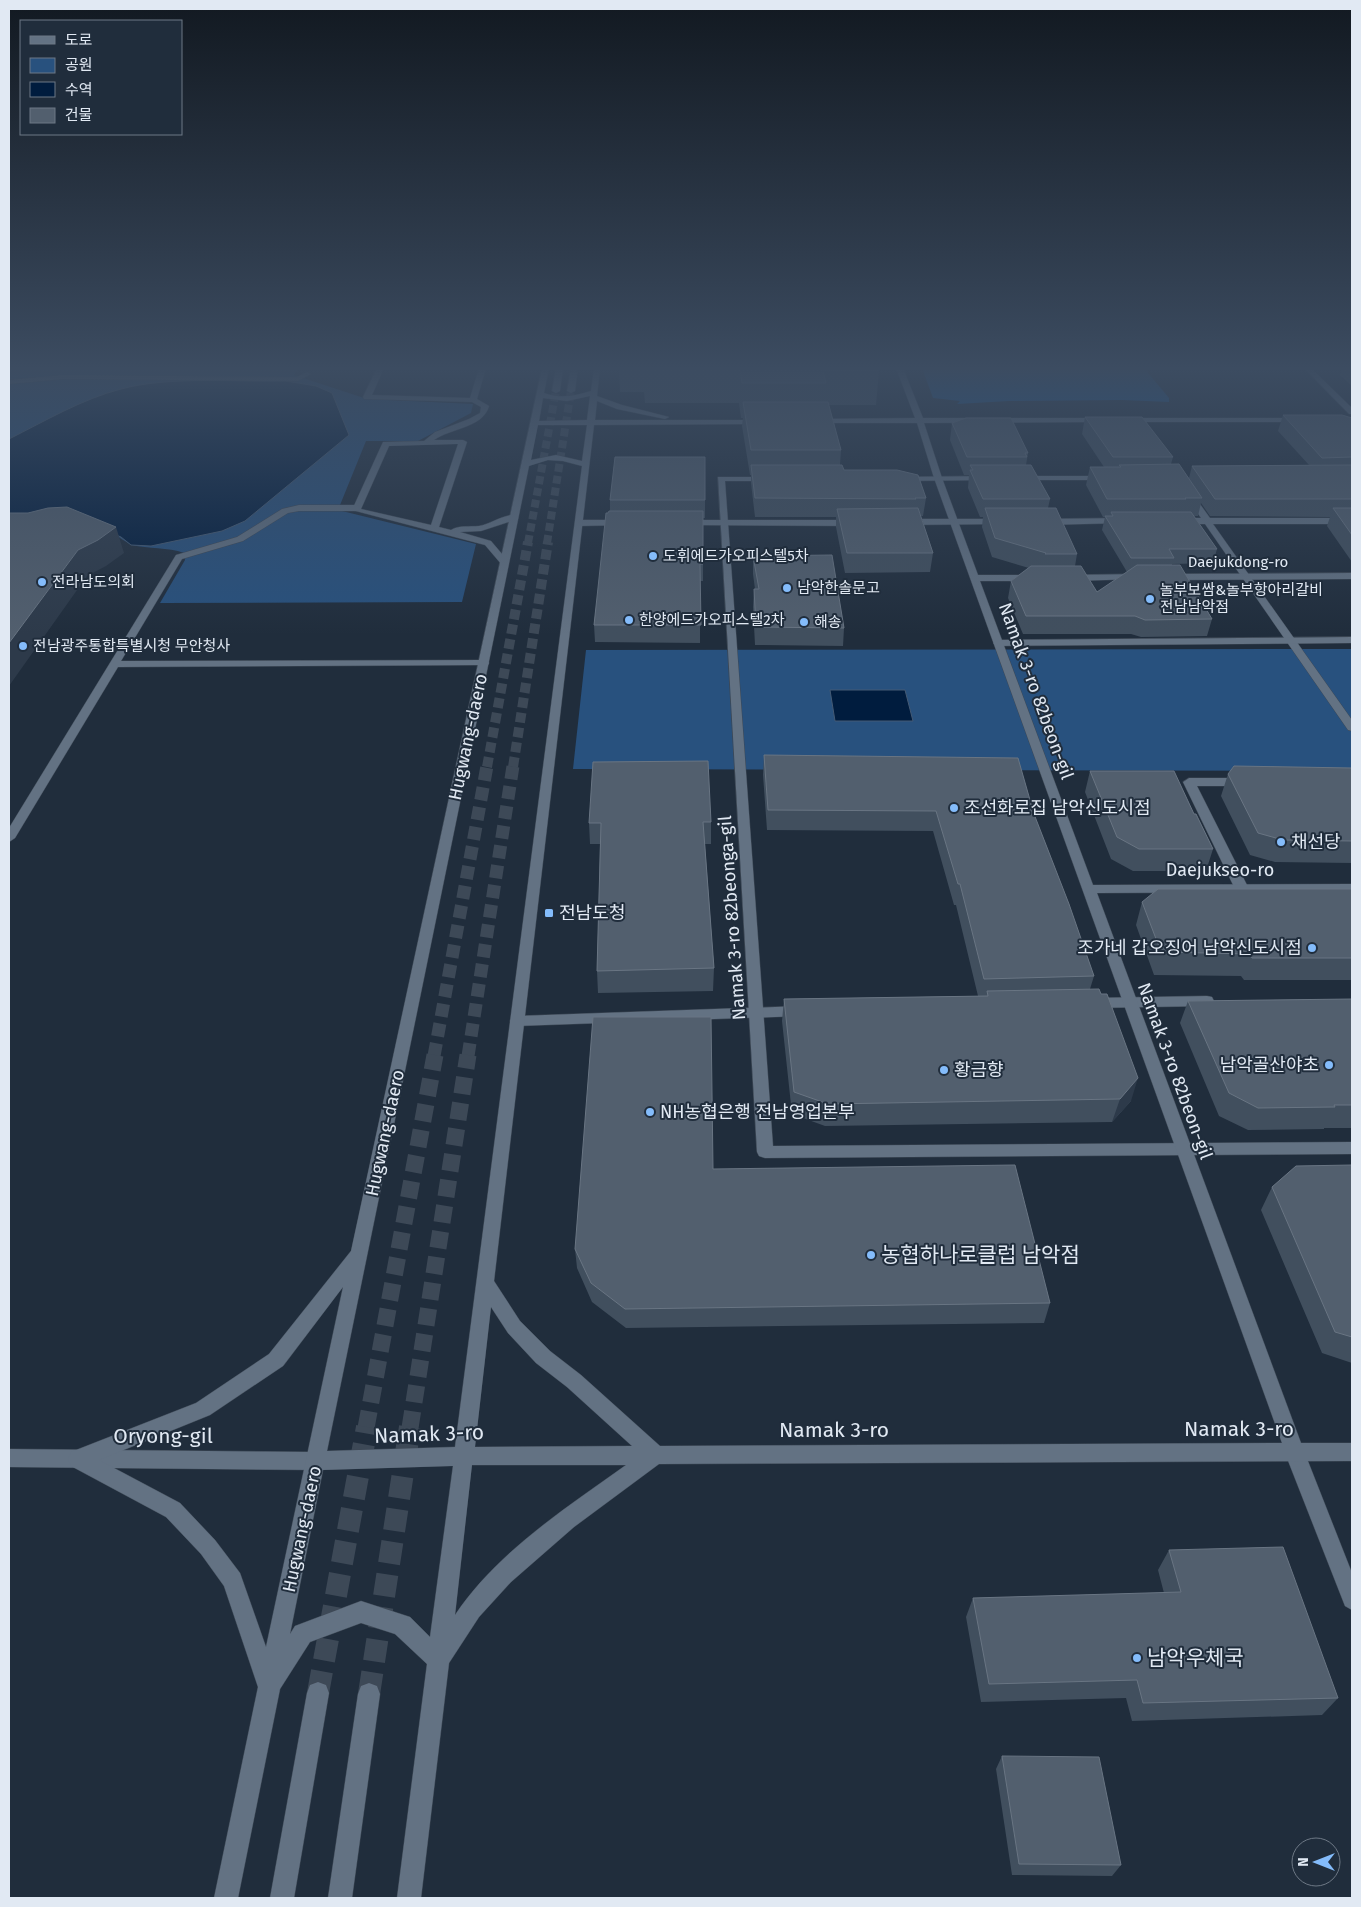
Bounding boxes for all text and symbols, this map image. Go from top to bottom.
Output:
legend [20,20,182,135]
text: 도로 [65,31,93,49]
text: 공원 [65,56,93,74]
text: 수역 [65,81,93,99]
text: 건물 [65,106,93,124]
place label: 도휘에드가오피스텔5차 [663,547,809,565]
marker: 도휘에드가오피스텔5차 [647,550,659,562]
street label: Daejukdong-ro [1188,553,1288,571]
place label: 전라남도의회 [52,573,135,591]
marker: 전라남도의회 [36,576,48,588]
place label: 남악한솔문고 [797,579,880,597]
place label: 놀부보쌈&놀부항아리갈비 전남남악점 [1160,581,1323,616]
marker: 남악한솔문고 [781,582,793,594]
marker: 놀부보쌈&놀부항아리갈비 전남남악점 [1144,593,1156,605]
street label: Namak 3-ro 82beon-gil [994,600,1078,782]
place label: 한양에드가오피스텔2차 [639,611,785,629]
place label: 해송 [814,613,842,631]
marker: 한양에드가오피스텔2차 [623,614,635,626]
marker: 해송 [798,616,810,628]
place label: 전남광주통합특별시청 무안청사 [33,637,230,655]
marker: 전남광주통합특별시청 무안청사 [17,640,29,652]
street label: Hugwang-daero [444,672,492,802]
place label: 조선화로집 남악신도시점 [964,797,1151,819]
marker: 조선화로집 남악신도시점 [948,802,960,814]
street label: Namak 3-ro 82beonga-gil [714,815,750,1021]
place label: 채선당 [1291,831,1341,853]
marker: 채선당 [1275,836,1287,848]
street label: Daejukseo-ro [1166,859,1274,881]
place label: 전남도청 [559,902,625,924]
marker: 전남도청 [543,907,555,919]
place label: 조가네 갑오징어 남악신도시점 [1077,937,1302,959]
marker: 조가네 갑오징어 남악신도시점 [1306,942,1318,954]
street label: Namak 3-ro 82beon-gil [1133,980,1217,1162]
place label: 남악골산야초 [1220,1054,1319,1076]
place label: 황금향 [954,1059,1004,1081]
marker: 남악골산야초 [1323,1059,1335,1071]
marker: 황금향 [938,1064,950,1076]
street label: Hugwang-daero [361,1068,409,1198]
place label: NH농협은행 전남영업본부 [660,1101,855,1123]
marker: NH농협은행 전남영업본부 [644,1106,656,1118]
place label: 농협하나로클럽 남악점 [881,1242,1080,1268]
marker: 농협하나로클럽 남악점 [865,1249,877,1261]
street label: Namak 3-ro [1184,1416,1294,1442]
street label: Namak 3-ro [779,1417,889,1443]
street label: Namak 3-ro [373,1419,485,1449]
street label: Oryong-gil [113,1423,213,1449]
street label: Hugwang-daero [278,1464,326,1594]
place label: 남악우체국 [1147,1645,1244,1671]
marker: 남악우체국 [1131,1652,1143,1664]
north arrow [1291,1837,1341,1887]
text: N [1295,1857,1312,1867]

